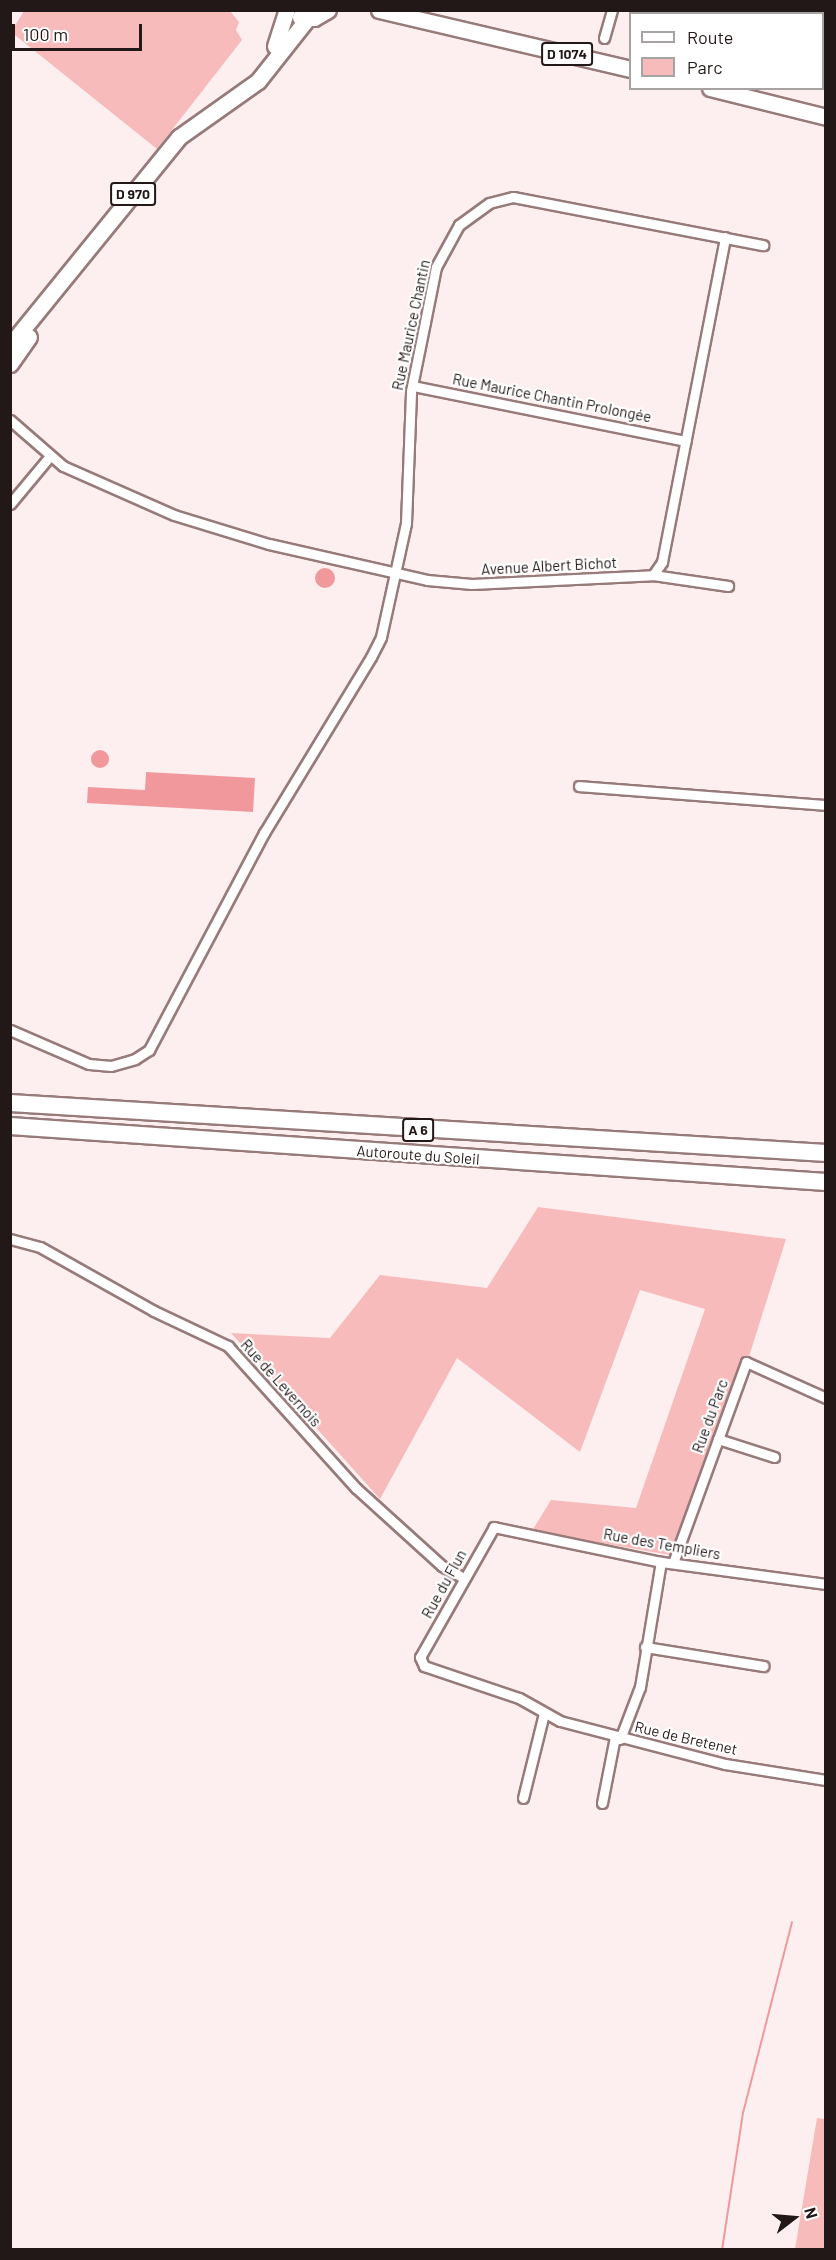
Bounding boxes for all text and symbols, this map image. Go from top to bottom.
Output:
scale bar [15,12,146,50]
legend [629,12,824,90]
text: 100 m [23,23,68,45]
text: Route [687,26,733,48]
road number: D 1074 [540,43,594,65]
text: Parc [687,56,723,78]
road number: D 970 [109,183,157,205]
street label: Rue Maurice Chantin [388,258,434,392]
street label: Rue Maurice Chantin Prolongée [451,370,653,426]
street label: Avenue Albert Bichot [481,553,617,579]
road number: A 6 [402,1119,434,1141]
street label: Autoroute du Soleil [356,1142,480,1168]
street label: Rue de Levernois [237,1336,325,1430]
street label: Rue du Parc [688,1377,732,1455]
street label: Rue des Templiers [602,1525,722,1563]
street label: Rue du Flun [418,1547,470,1621]
street label: Rue de Bretenet [633,1717,739,1759]
north arrow [764,2188,824,2248]
text: N [801,2205,822,2221]

